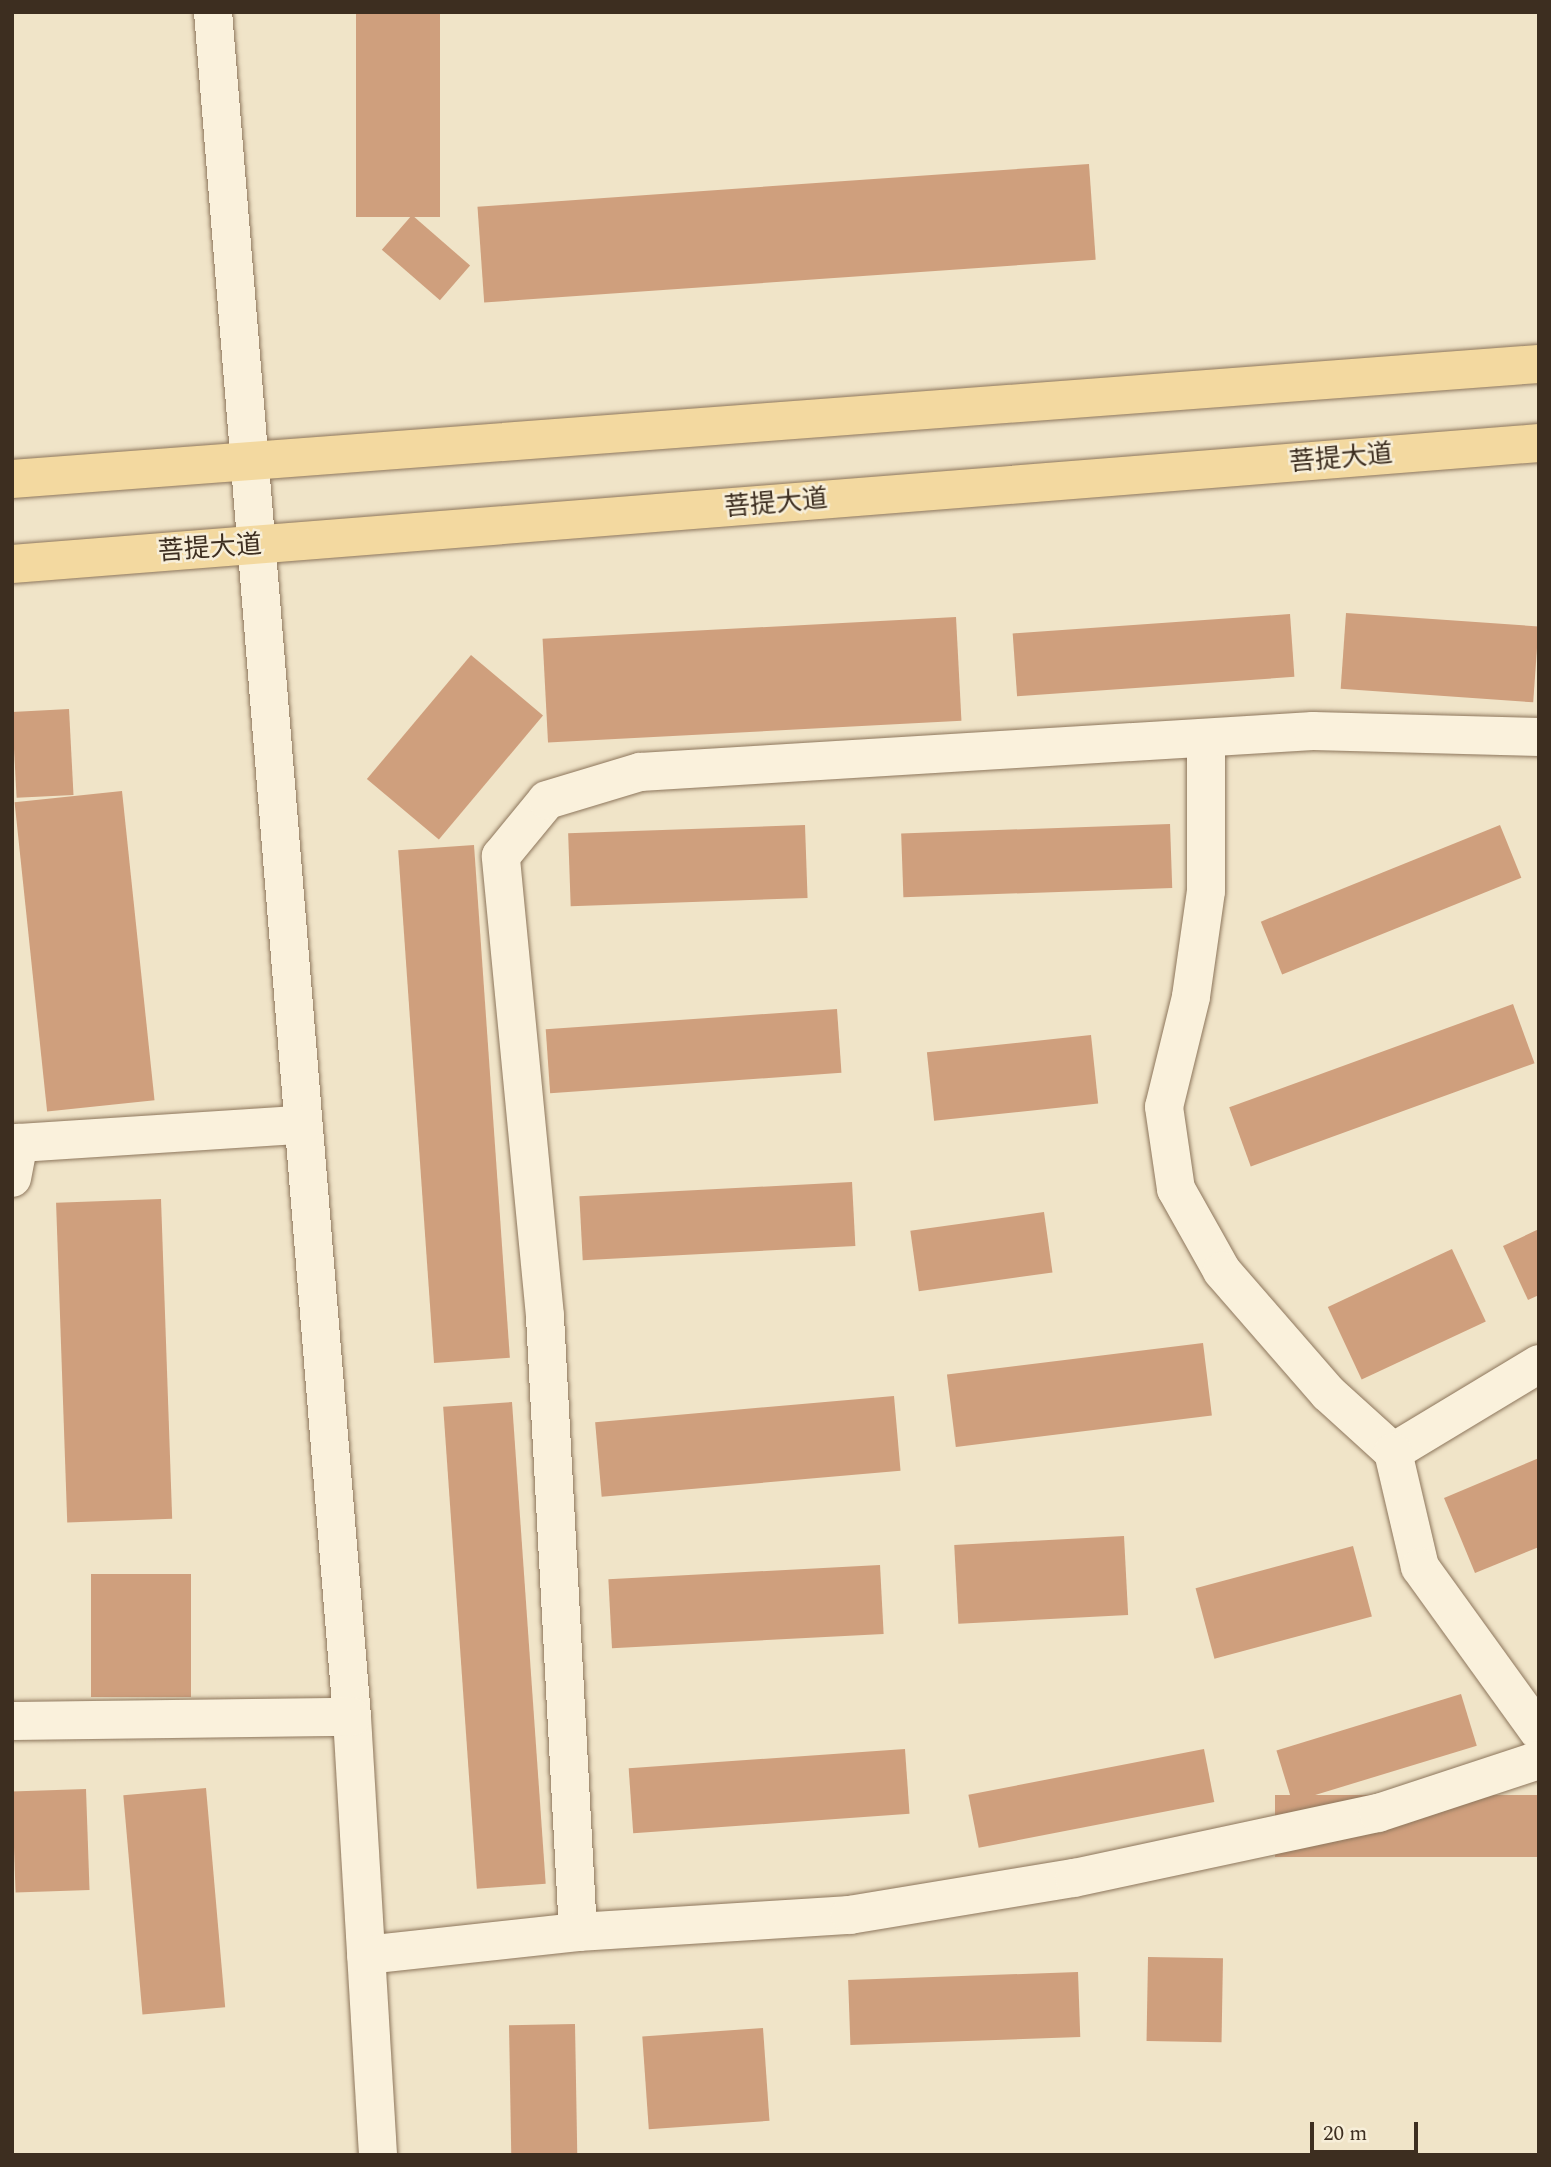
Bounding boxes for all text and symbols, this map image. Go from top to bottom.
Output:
street label: 菩提大道 [1288,439,1394,479]
street label: 菩提大道 [723,484,829,524]
street label: 菩提大道 [157,530,263,568]
scale bar [1313,2108,1422,2152]
text: 20 m [1323,2118,1367,2150]

